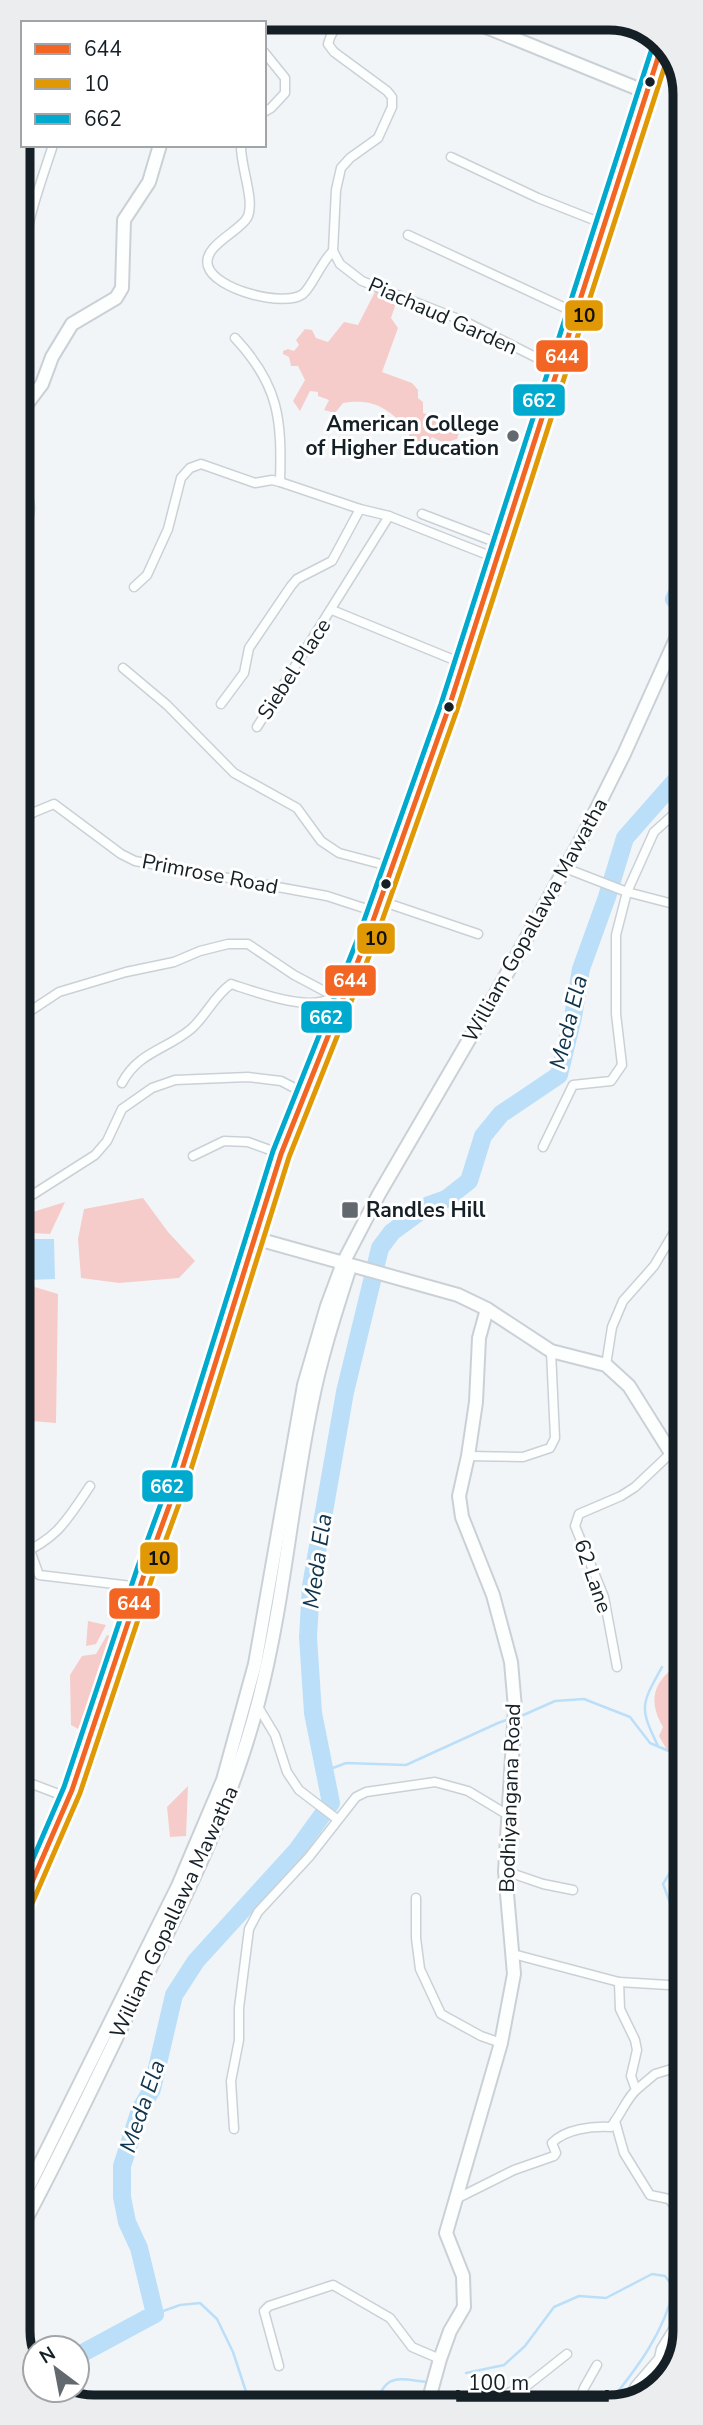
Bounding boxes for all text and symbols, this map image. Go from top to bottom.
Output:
legend [21,21,266,147]
text: 644 [84,35,122,63]
text: 10 [84,70,109,98]
unlabelled marker [643,75,657,89]
text: 662 [84,105,122,133]
street label: Piachaud Garden [364,271,522,361]
line badge: 10 [564,299,604,332]
text: 10 [573,303,595,329]
line badge: 644 [535,339,589,373]
text: 644 [545,344,579,370]
line badge: 662 [512,383,566,417]
text: 662 [522,388,556,414]
place label: American College of Higher Education [305,410,499,462]
marker: American College of Higher Education [505,428,521,444]
street label: Siebel Place [251,613,337,725]
unlabelled marker [442,700,456,714]
street label: William Gopallawa Mawatha [456,793,614,1047]
street label: Primrose Road [140,847,280,901]
unlabelled marker [379,877,393,891]
line badge: 10 [356,922,396,955]
text: 10 [365,926,387,952]
line badge: 644 [324,964,377,997]
text: 644 [333,968,367,994]
water label: Meda Ela [542,972,595,1072]
line badge: 662 [300,1000,353,1034]
text: 662 [309,1005,343,1031]
place label: Randles Hill [366,1196,486,1224]
marker: Randles Hill [340,1200,360,1220]
line badge: 662 [141,1469,194,1503]
text: 662 [150,1474,184,1500]
water label: Meda Ela [295,1511,340,1611]
street label: 62 Lane [567,1535,619,1617]
line badge: 10 [139,1541,179,1575]
text: 10 [148,1546,170,1572]
line badge: 644 [108,1587,161,1620]
text: 644 [117,1591,151,1617]
street label: Bodhiyangana Road [493,1703,527,1893]
street label: William Gopallawa Mawatha [103,1781,245,2043]
water label: Meda Ela [112,2056,173,2157]
north arrow [21,2334,91,2404]
text: N [35,2341,60,2370]
scale bar [458,2358,607,2402]
text: 100 m [468,2369,529,2397]

